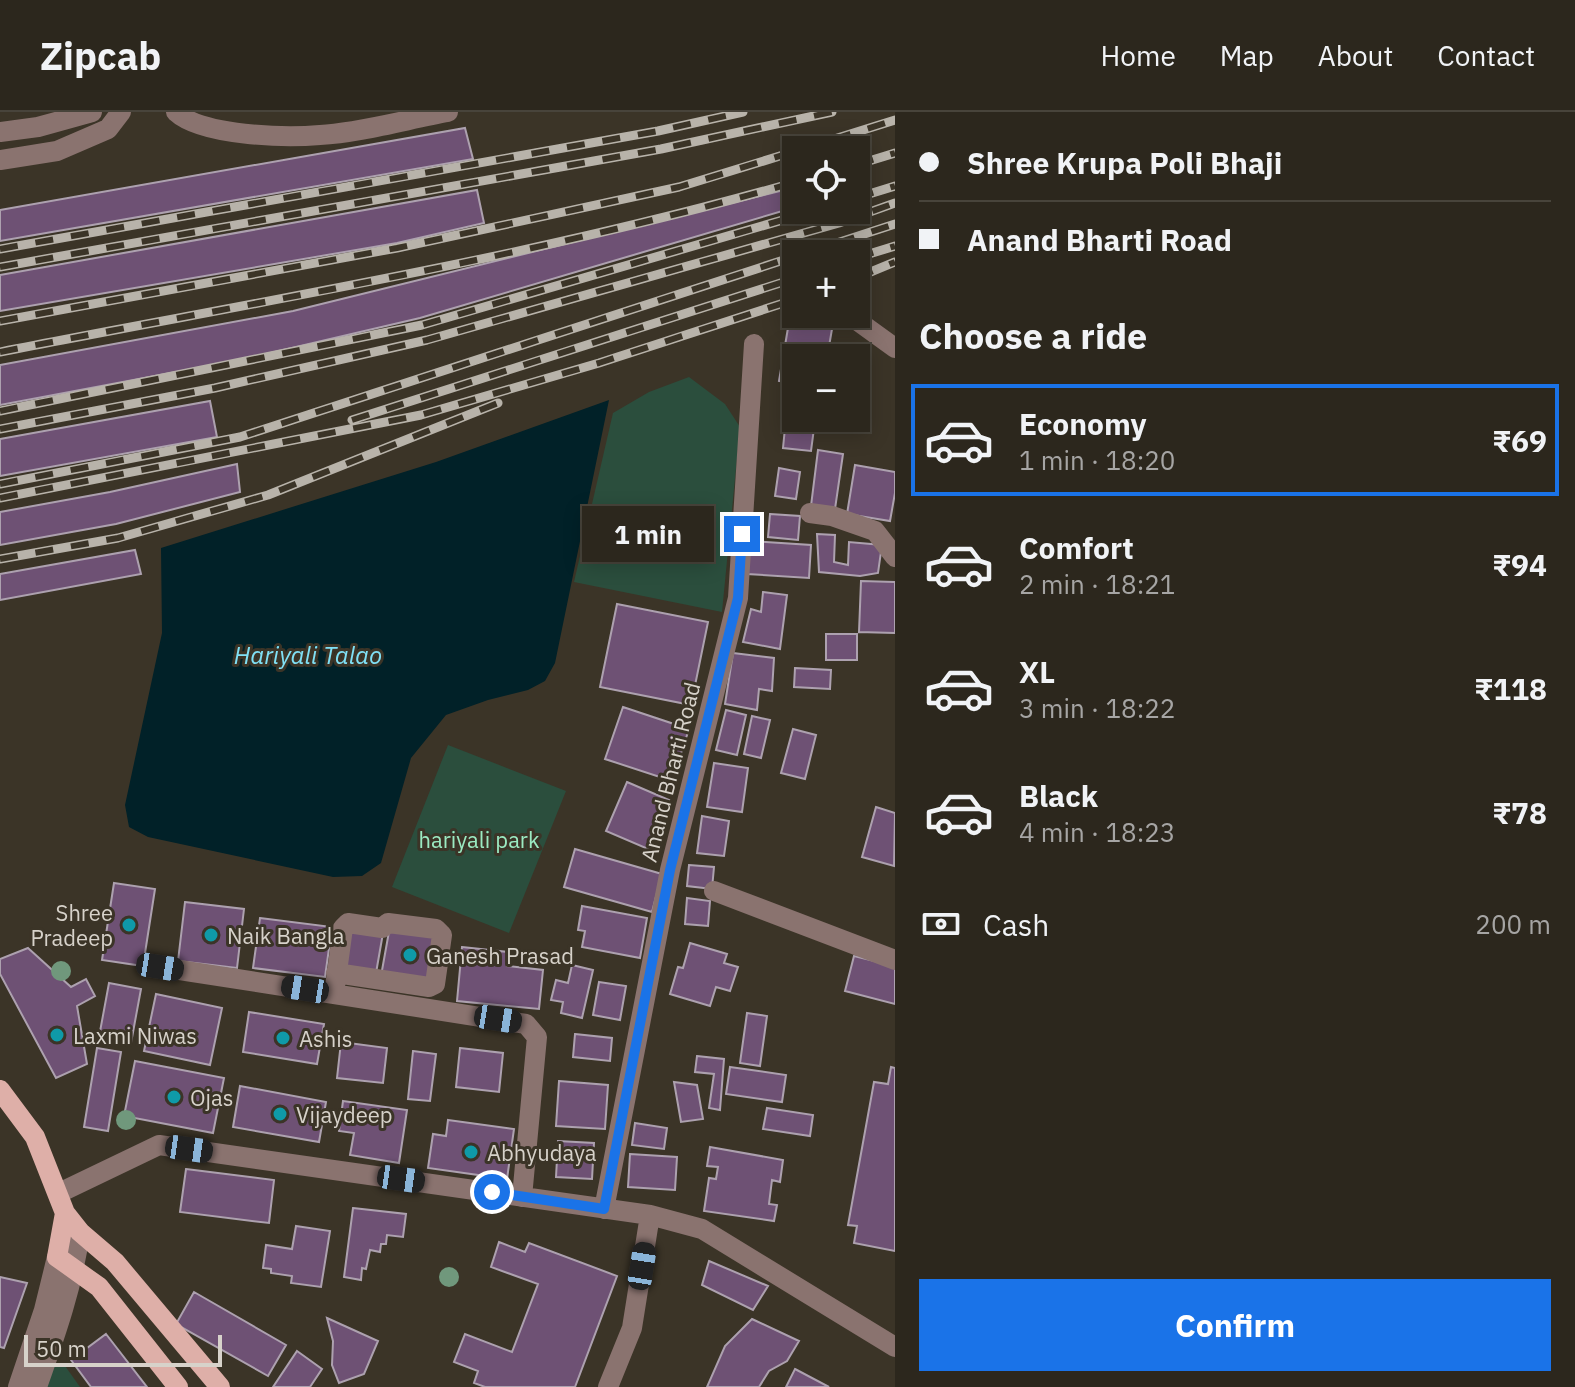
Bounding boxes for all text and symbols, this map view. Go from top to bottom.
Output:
text: Zipcab [40,31,161,80]
text: Home [1100,37,1176,74]
text: Map [1220,37,1274,74]
text: About [1318,37,1393,74]
text: Contact [1437,37,1535,74]
map controls [782,136,870,432]
button: locate [782,136,870,224]
text: Shree Krupa Poli Bhaji [967,143,1282,182]
text: Anand Bharti Road [967,220,1232,259]
button: + [782,240,870,328]
text: Choose a ride [919,312,1147,359]
button: − [782,344,870,432]
icon: car [923,404,995,476]
text: Economy [1019,404,1147,443]
text: ₹69 [1492,421,1547,460]
text: 1 min · 18:20 [1019,443,1175,477]
callout: 1 min [582,506,714,562]
route end [724,516,760,552]
text: 1 min [614,517,682,551]
icon: car [923,528,995,600]
text: Comfort [1019,528,1134,567]
text: ₹94 [1492,545,1547,584]
text: 2 min · 18:21 [1019,567,1175,601]
water label: Hariyali Talao [234,639,382,671]
icon: car [923,652,995,724]
text: XL [1019,652,1055,691]
text: ₹118 [1474,669,1547,708]
street label: Anand Bharti Road [634,679,706,865]
text: 3 min · 18:22 [1019,691,1175,725]
icon: car [923,776,995,848]
text: Black [1019,776,1098,815]
text: ₹78 [1492,793,1547,832]
text: 4 min · 18:23 [1019,815,1175,849]
park label: hariyali park [418,825,540,854]
place label: Shree Pradeep [30,898,113,952]
icon: cash [919,902,963,946]
text: Cash [983,905,1049,944]
text: 200 m [1475,907,1551,941]
marker: Shree Pradeep [120,916,138,934]
place label: Naik Bangla [227,921,345,950]
marker: Naik Bangla [202,926,220,944]
place label: Ganesh Prasad [426,941,574,970]
marker: Ganesh Prasad [401,946,419,964]
car [134,951,186,983]
car [279,973,331,1005]
car [472,1003,524,1035]
place label: Laxmi Niwas [73,1021,197,1050]
place label: Ashis [299,1024,353,1053]
marker: Laxmi Niwas [48,1026,66,1044]
marker: Ashis [274,1029,292,1047]
place label: Ojas [190,1083,234,1112]
marker: Ojas [165,1088,183,1106]
place label: Vijaydeep [296,1100,393,1129]
marker: Vijaydeep [271,1105,289,1123]
car [164,1134,214,1164]
place label: Abhyudaya [487,1138,597,1167]
marker: Abhyudaya [462,1143,480,1161]
car [376,1164,426,1194]
route start [474,1174,510,1210]
car [626,1240,658,1292]
button: Confirm [919,1279,1551,1371]
scale bar [24,1331,222,1367]
text: 50 m [36,1334,87,1363]

